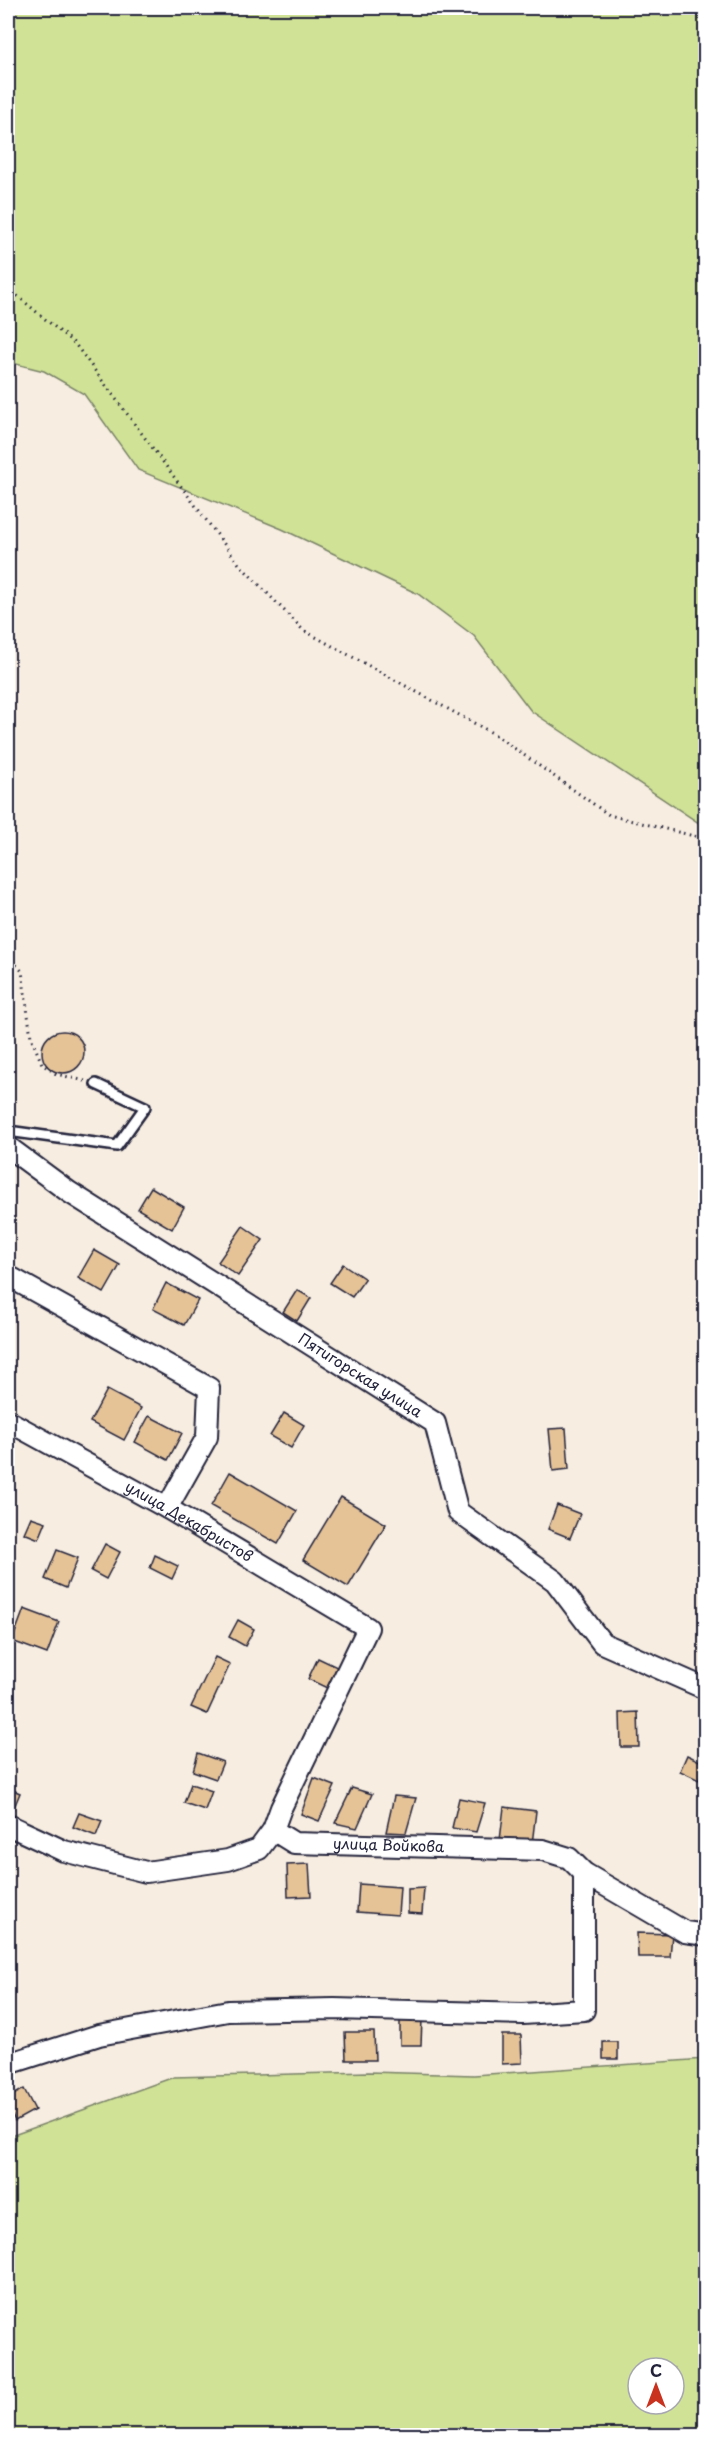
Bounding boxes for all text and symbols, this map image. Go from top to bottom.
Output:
street label: Пятигорская улица [294,1327,428,1423]
street label: улица Декабристов [121,1474,258,1567]
street label: улица Войкова [333,1831,445,1857]
north arrow [626,2356,686,2416]
text: С [650,2358,662,2382]

